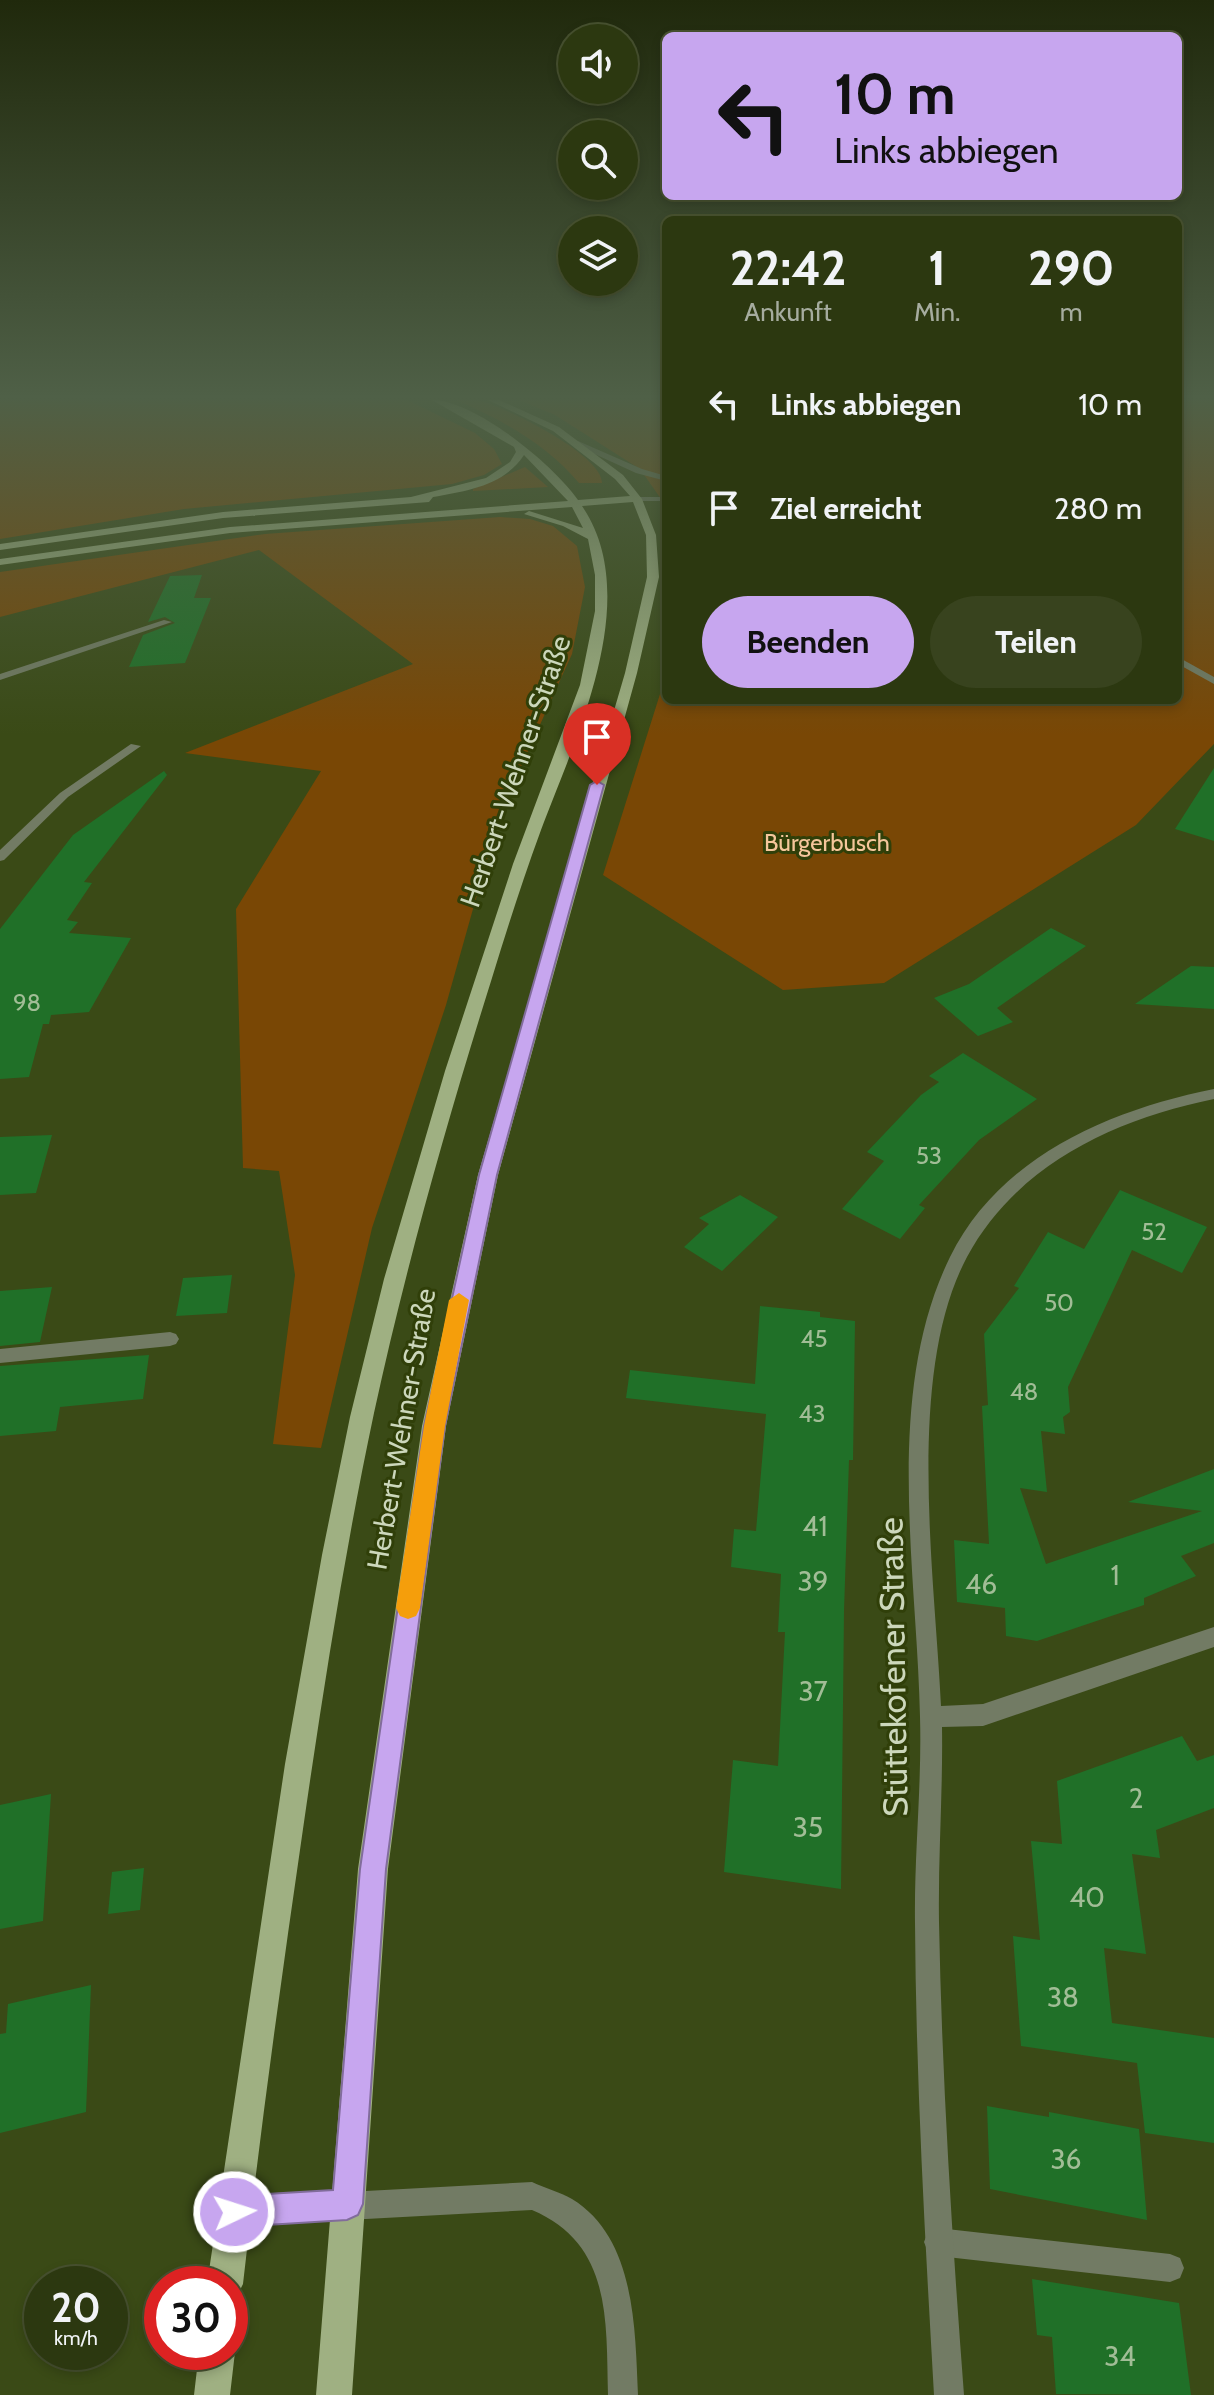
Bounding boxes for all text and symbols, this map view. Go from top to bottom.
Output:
map controls [558,24,638,296]
button: sound [558,24,638,104]
text: 10 m [834,60,955,128]
icon: left [702,64,806,168]
button: search [558,120,638,200]
text: Links abbiegen [834,128,1059,172]
button: layers [558,216,638,296]
text: 22:42 [730,239,846,297]
text: 1 [928,239,946,297]
text: 290 [1028,239,1114,297]
text: Ankunft [744,296,832,328]
text: Min. [914,296,960,328]
text: m [1060,296,1083,328]
icon: left [702,382,746,426]
text: Links abbiegen [770,386,962,423]
text: 10 m [1078,386,1142,423]
icon: arrive [702,486,746,530]
text: Ziel erreicht [770,490,921,527]
text: 280 m [1054,490,1142,527]
button: Beenden [702,596,914,688]
button: Teilen [930,596,1142,688]
street label: Herbert-Wehner-Straße [453,631,577,911]
pin [563,703,631,785]
icon: arrive [575,715,619,759]
park label: Bürgerbusch [764,828,890,857]
house number: 98 [13,988,41,1017]
house number: 53 [916,1141,942,1170]
house number: 52 [1141,1217,1167,1246]
street label: Herbert-Wehner-Straße [360,1286,442,1572]
house number: 50 [1044,1288,1074,1317]
house number: 45 [801,1324,827,1353]
house number: 48 [1010,1377,1038,1406]
house number: 43 [799,1399,825,1428]
house number: 41 [802,1509,828,1543]
street label: Stüttekofener Straße [869,1517,917,1817]
house number: 1 [1110,1558,1120,1592]
house number: 39 [797,1564,829,1598]
house number: 46 [965,1567,997,1601]
house number: 37 [798,1674,828,1708]
house number: 2 [1129,1781,1143,1815]
house number: 35 [793,1810,823,1844]
house number: 40 [1069,1880,1105,1914]
house number: 38 [1047,1980,1079,2014]
house number: 36 [1050,2142,1082,2176]
position arrow [192,2170,276,2254]
speed limit sign: 30 [144,2266,248,2370]
text: 20 [51,2283,101,2332]
text: km/h [54,2326,98,2350]
house number: 34 [1104,2339,1136,2373]

